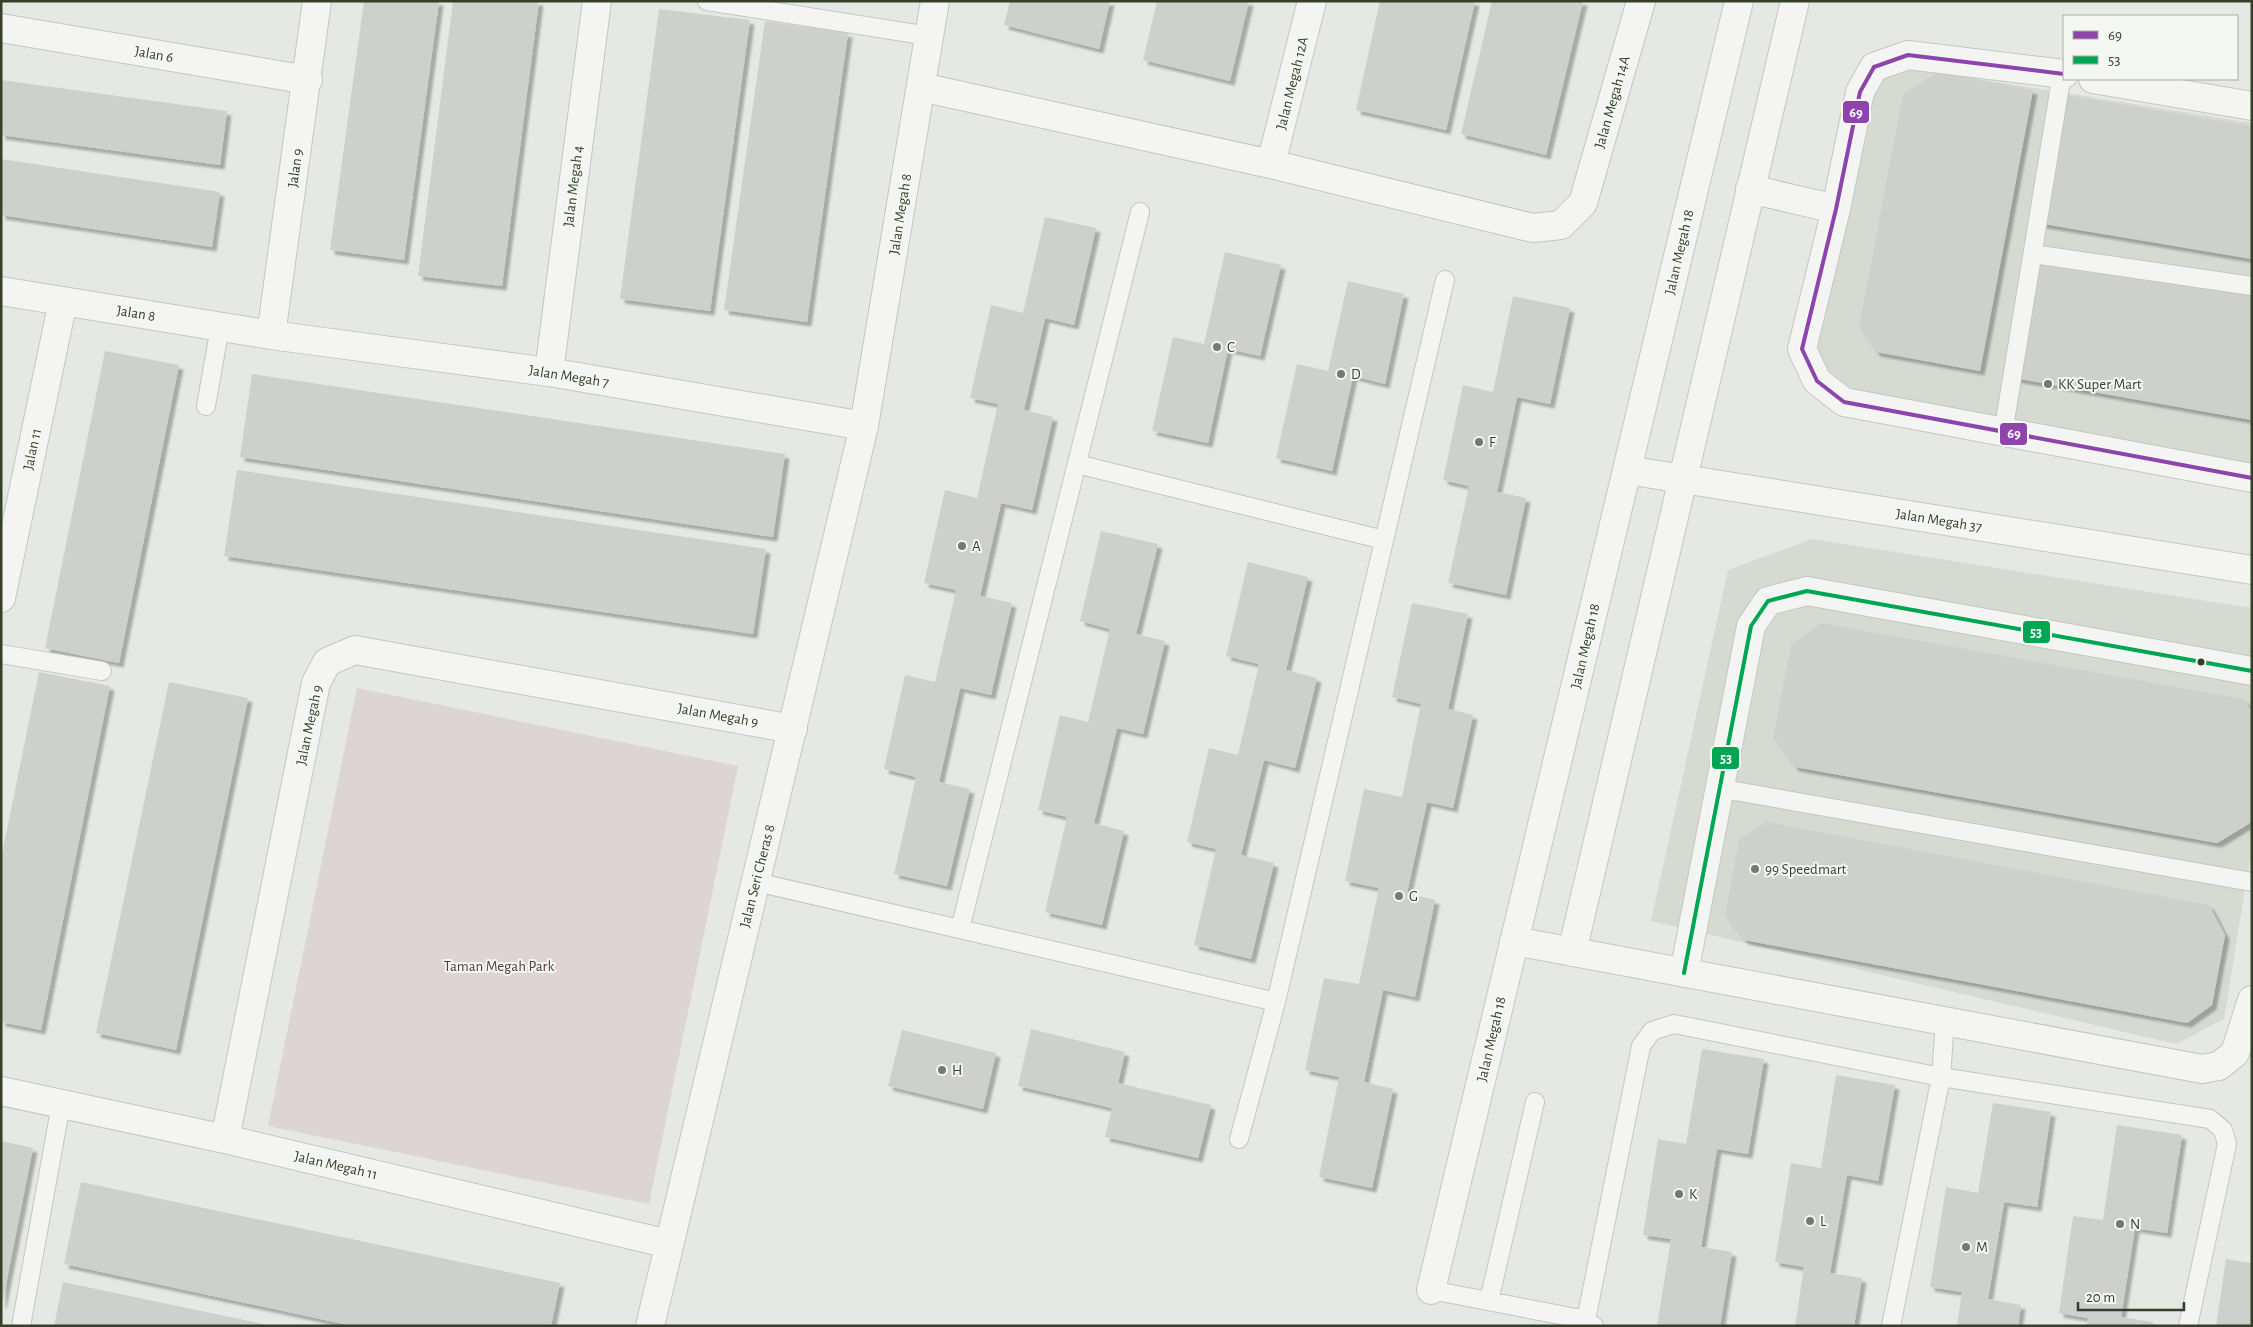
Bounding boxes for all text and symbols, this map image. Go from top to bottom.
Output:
legend [2063,15,2238,80]
text: 69 [2108,28,2122,43]
street label: Jalan Megah 12A [1274,35,1311,131]
street label: Jalan 6 [133,44,174,65]
text: 53 [2108,53,2120,68]
street label: Jalan Megah 14A [1592,54,1633,150]
line badge: 69 [1842,100,1870,124]
text: 69 [1849,106,1863,120]
street label: Jalan Megah 4 [561,145,586,228]
street label: Jalan 9 [285,148,306,188]
street label: Jalan Megah 8 [887,173,914,256]
street label: Jalan Megah 18 [1662,208,1697,296]
street label: Jalan 8 [115,303,156,324]
place label: C [1227,340,1235,355]
marker: C [1211,341,1223,353]
street label: Jalan Megah 7 [528,363,610,390]
place label: D [1351,367,1361,382]
marker: D [1335,368,1347,380]
place label: KK Super Mart [2058,377,2142,392]
marker: KK Super Mart [2042,378,2054,390]
line badge: 69 [1999,422,2028,446]
street label: Jalan 11 [21,427,44,471]
text: 69 [2007,427,2021,441]
place label: F [1489,435,1496,450]
marker: F [1473,436,1485,448]
street label: Jalan Megah 37 [1895,506,1983,535]
place label: A [972,539,981,554]
marker: A [956,540,968,552]
street label: Jalan Megah 18 [1568,602,1603,690]
line badge: 53 [2022,620,2051,644]
text: 53 [2030,626,2042,640]
unlabelled marker [2196,657,2206,667]
street label: Jalan Megah 9 [294,684,325,767]
street label: Jalan Megah 9 [676,701,759,730]
line badge: 53 [1711,746,1740,770]
text: 53 [1720,752,1732,766]
street label: Jalan Seri Cheras 8 [737,823,778,929]
place label: 99 Speedmart [1765,862,1847,877]
marker: 99 Speedmart [1749,863,1761,875]
place label: G [1409,889,1418,904]
marker: G [1393,890,1405,902]
park label: Taman Megah Park [444,959,554,974]
street label: Jalan Megah 18 [1474,995,1509,1083]
place label: H [952,1063,962,1078]
marker: H [936,1064,948,1076]
street label: Jalan Megah 11 [293,1149,379,1182]
place label: K [1689,1187,1698,1202]
marker: K [1673,1188,1685,1200]
place label: L [1820,1214,1827,1229]
marker: L [1804,1215,1816,1227]
place label: N [2130,1217,2140,1232]
marker: N [2114,1218,2126,1230]
place label: M [1976,1240,1988,1255]
marker: M [1960,1241,1972,1253]
scale bar [2078,1280,2184,1312]
text: 20 m [2086,1290,2115,1305]

